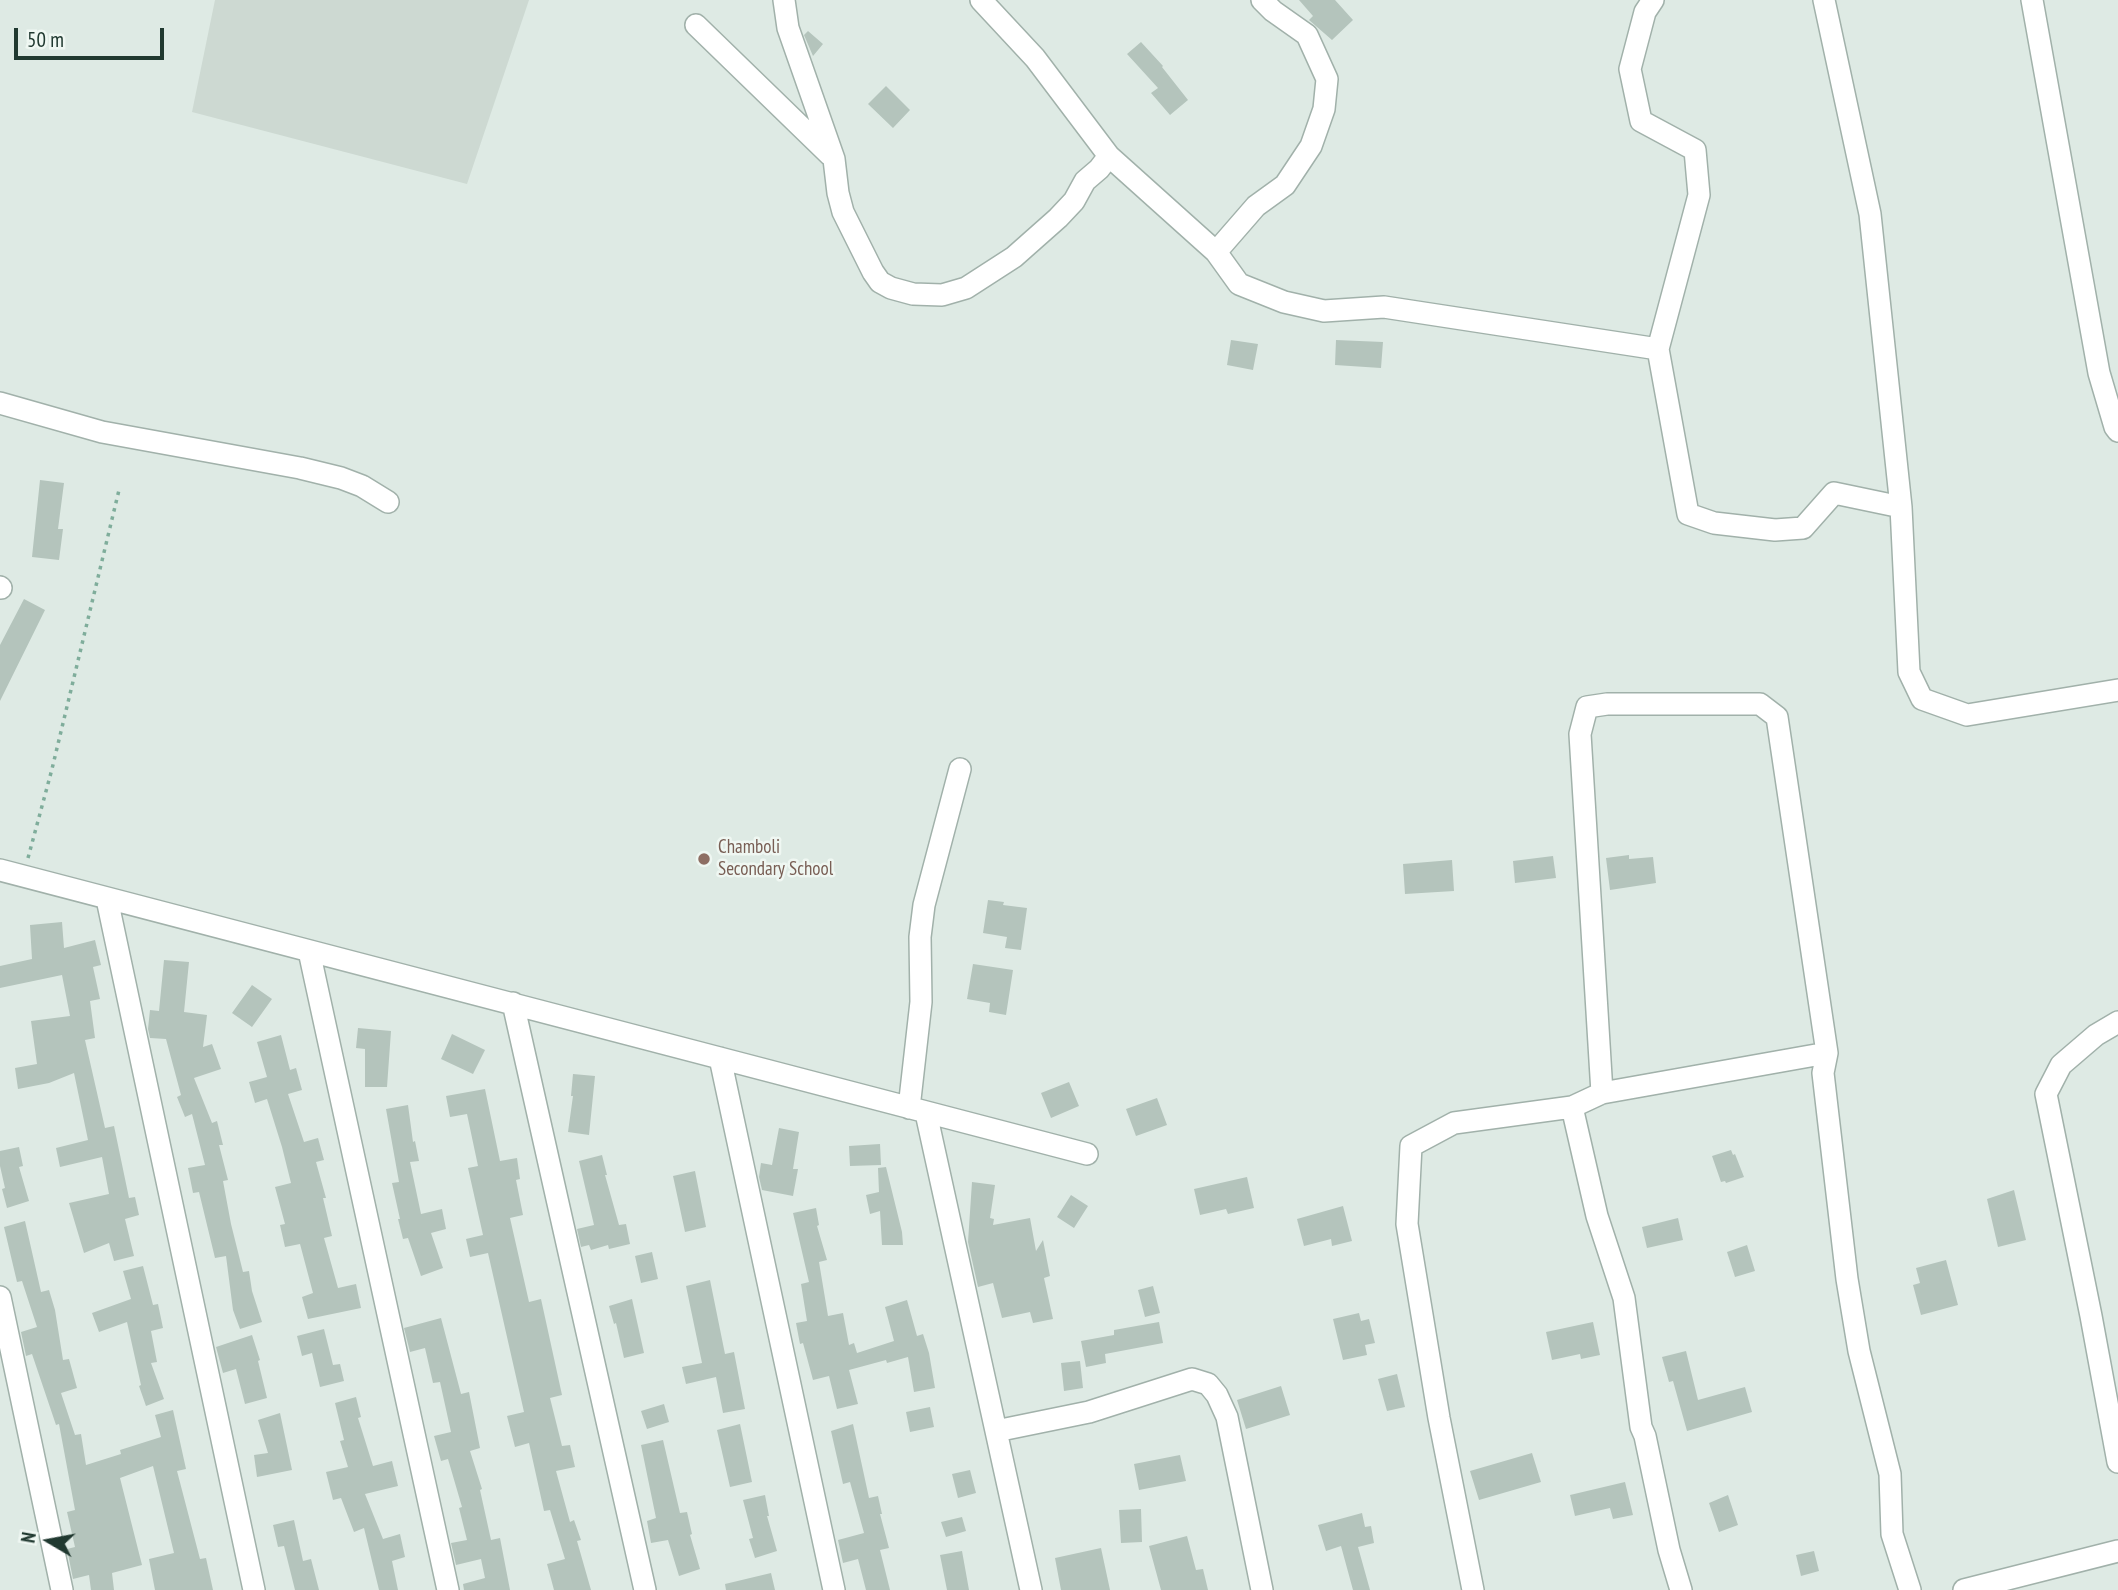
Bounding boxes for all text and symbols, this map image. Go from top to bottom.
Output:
scale bar [18,14,168,58]
text: 50 m [27,26,64,53]
place label: Chamboli Secondary School [718,837,833,881]
marker: Chamboli Secondary School [696,851,712,867]
north arrow [14,1506,84,1576]
text: N [16,1530,41,1544]

